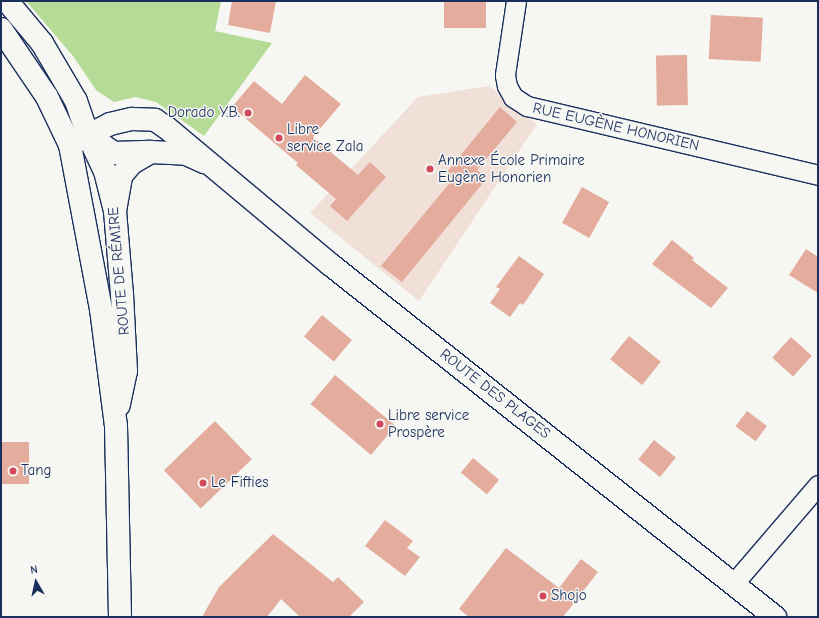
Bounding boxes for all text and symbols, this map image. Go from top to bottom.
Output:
street label: RUE EUGÈNE HONORIEN [531,99,701,155]
place label: Dorado Y.B. [168,104,240,122]
marker: Dorado Y.B. [243,108,253,118]
place label: Libre service Zala [287,120,364,155]
marker: Libre service Zala [274,133,284,143]
place label: Annexe École Primaire Eugène Honorien [438,151,585,186]
marker: Annexe École Primaire Eugène Honorien [425,164,435,174]
street label: ROUTE DE RÉMIRE [104,206,134,336]
street label: ROUTE DES PLAGES [436,345,554,443]
place label: Libre service Prospère [388,406,469,441]
marker: Libre service Prospère [375,419,385,429]
place label: Tang [21,462,51,480]
marker: Tang [8,466,18,476]
place label: Le Fifties [211,474,268,492]
marker: Le Fifties [198,478,208,488]
north arrow [16,562,56,602]
text: N [29,563,39,577]
place label: Shojo [551,587,587,605]
marker: Shojo [538,591,548,601]

